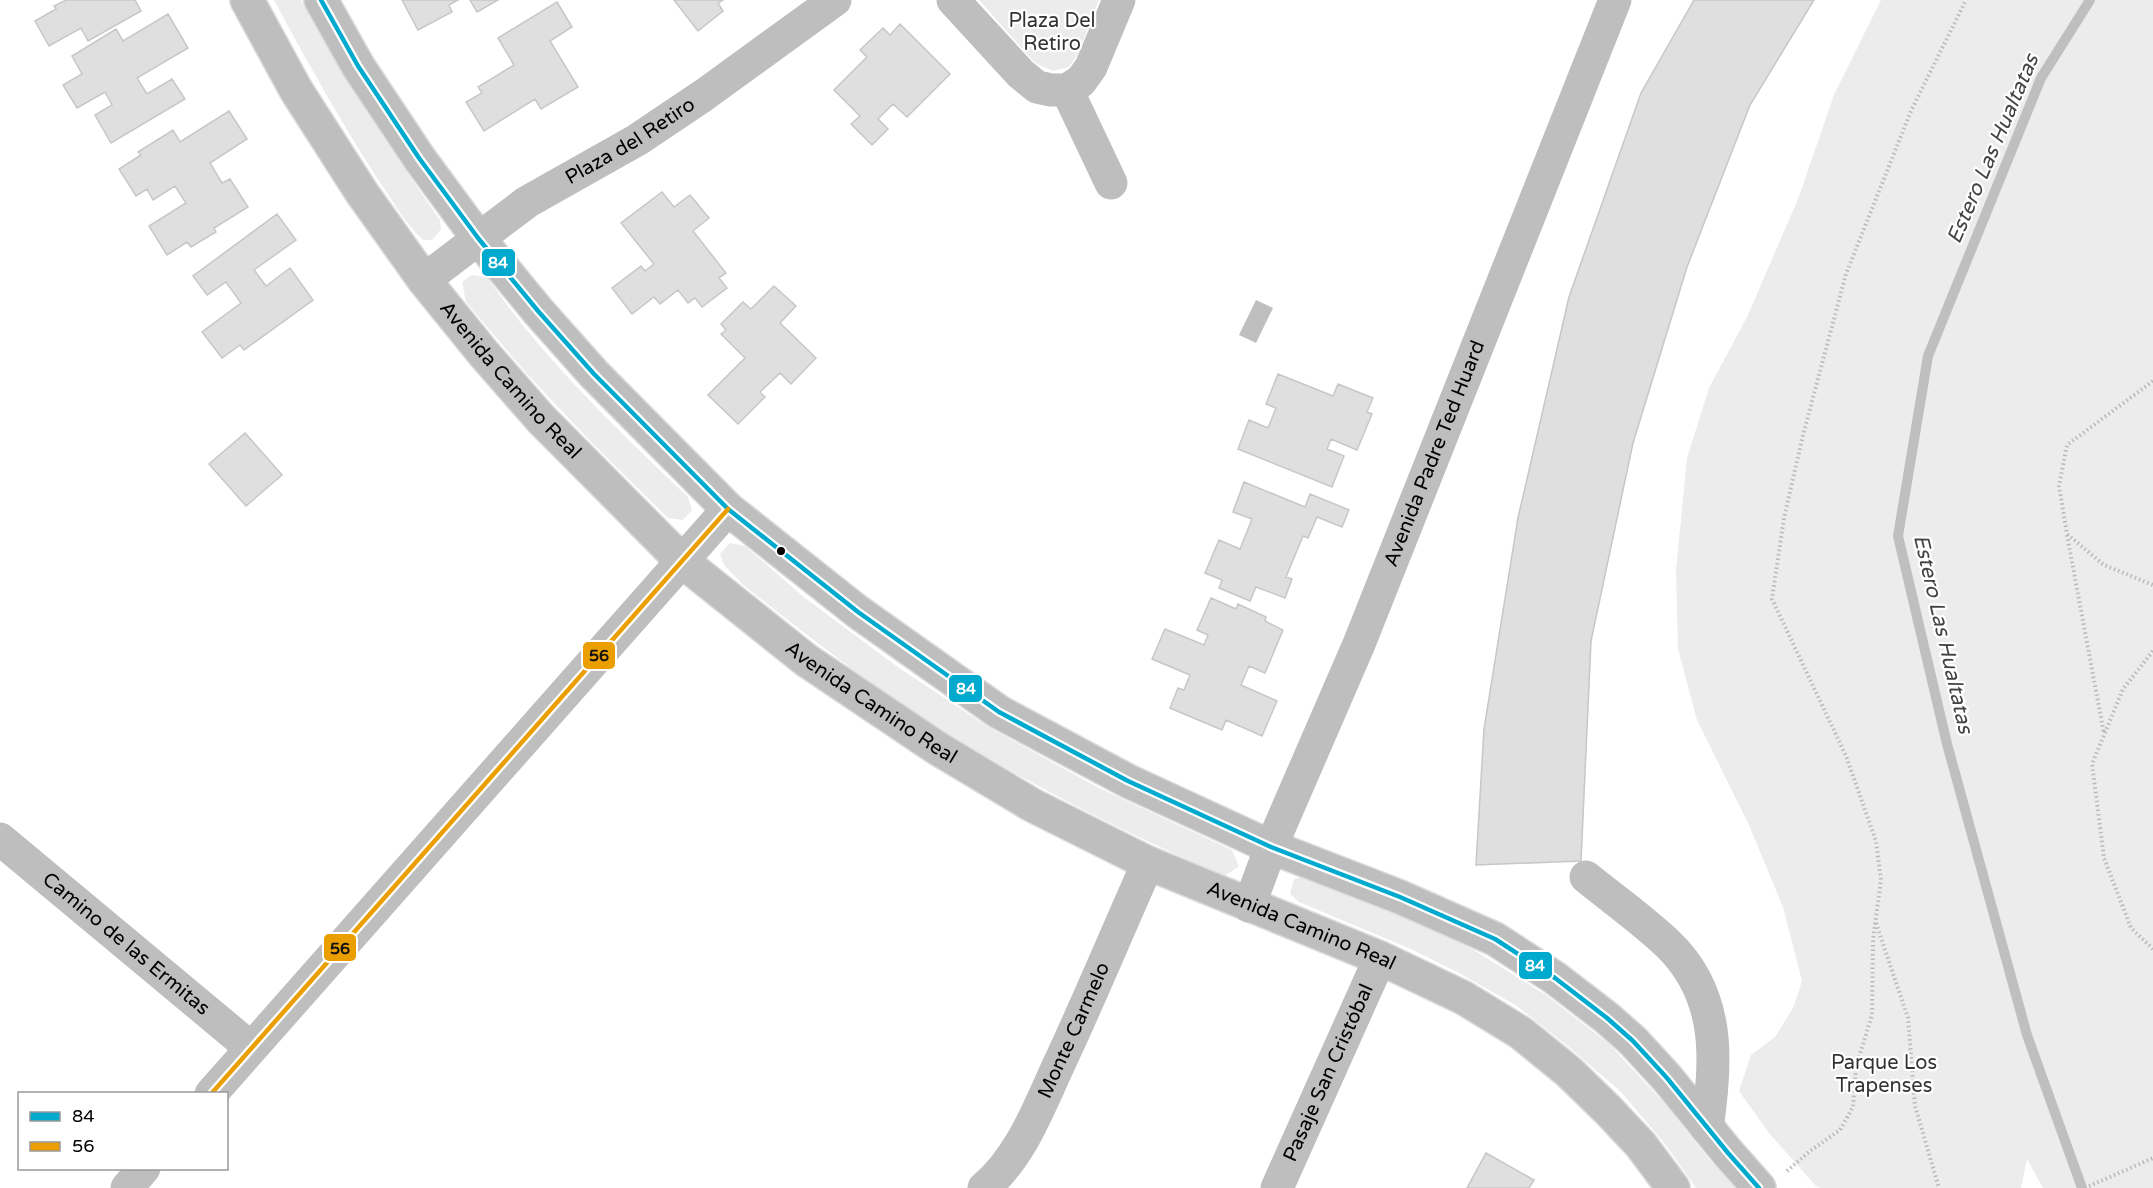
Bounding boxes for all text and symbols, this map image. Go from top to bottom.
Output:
park label: Plaza Del Retiro [1009,9,1095,56]
water label: Estero Las Hualtatas [1942,49,2045,247]
street label: Plaza del Retiro [561,92,700,190]
line badge: 84 [481,248,516,277]
text: 84 [488,253,508,273]
street label: Avenida Camino Real [434,297,586,464]
street label: Avenida Padre Ted Huard [1379,337,1490,570]
water label: Estero Las Hualtatas [1908,532,1978,738]
unlabelled marker [775,545,787,557]
street label: Avenida Camino Real [780,636,961,769]
line badge: 56 [582,641,616,670]
text: 56 [589,646,609,666]
line badge: 84 [948,674,983,703]
text: 84 [956,679,976,699]
street label: Camino de las Ermitas [37,867,215,1020]
street label: Avenida Camino Real [1203,876,1400,976]
line badge: 56 [323,933,357,962]
text: 56 [330,939,350,959]
line badge: 84 [1518,951,1553,980]
text: 84 [1525,956,1545,976]
street label: Monte Carmelo [1033,959,1115,1102]
street label: Pasaje San Cristóbal [1278,980,1379,1166]
park label: Parque Los Trapenses [1831,1051,1937,1098]
legend [18,1092,228,1170]
text: 84 [72,1105,95,1127]
text: 56 [72,1135,95,1157]

